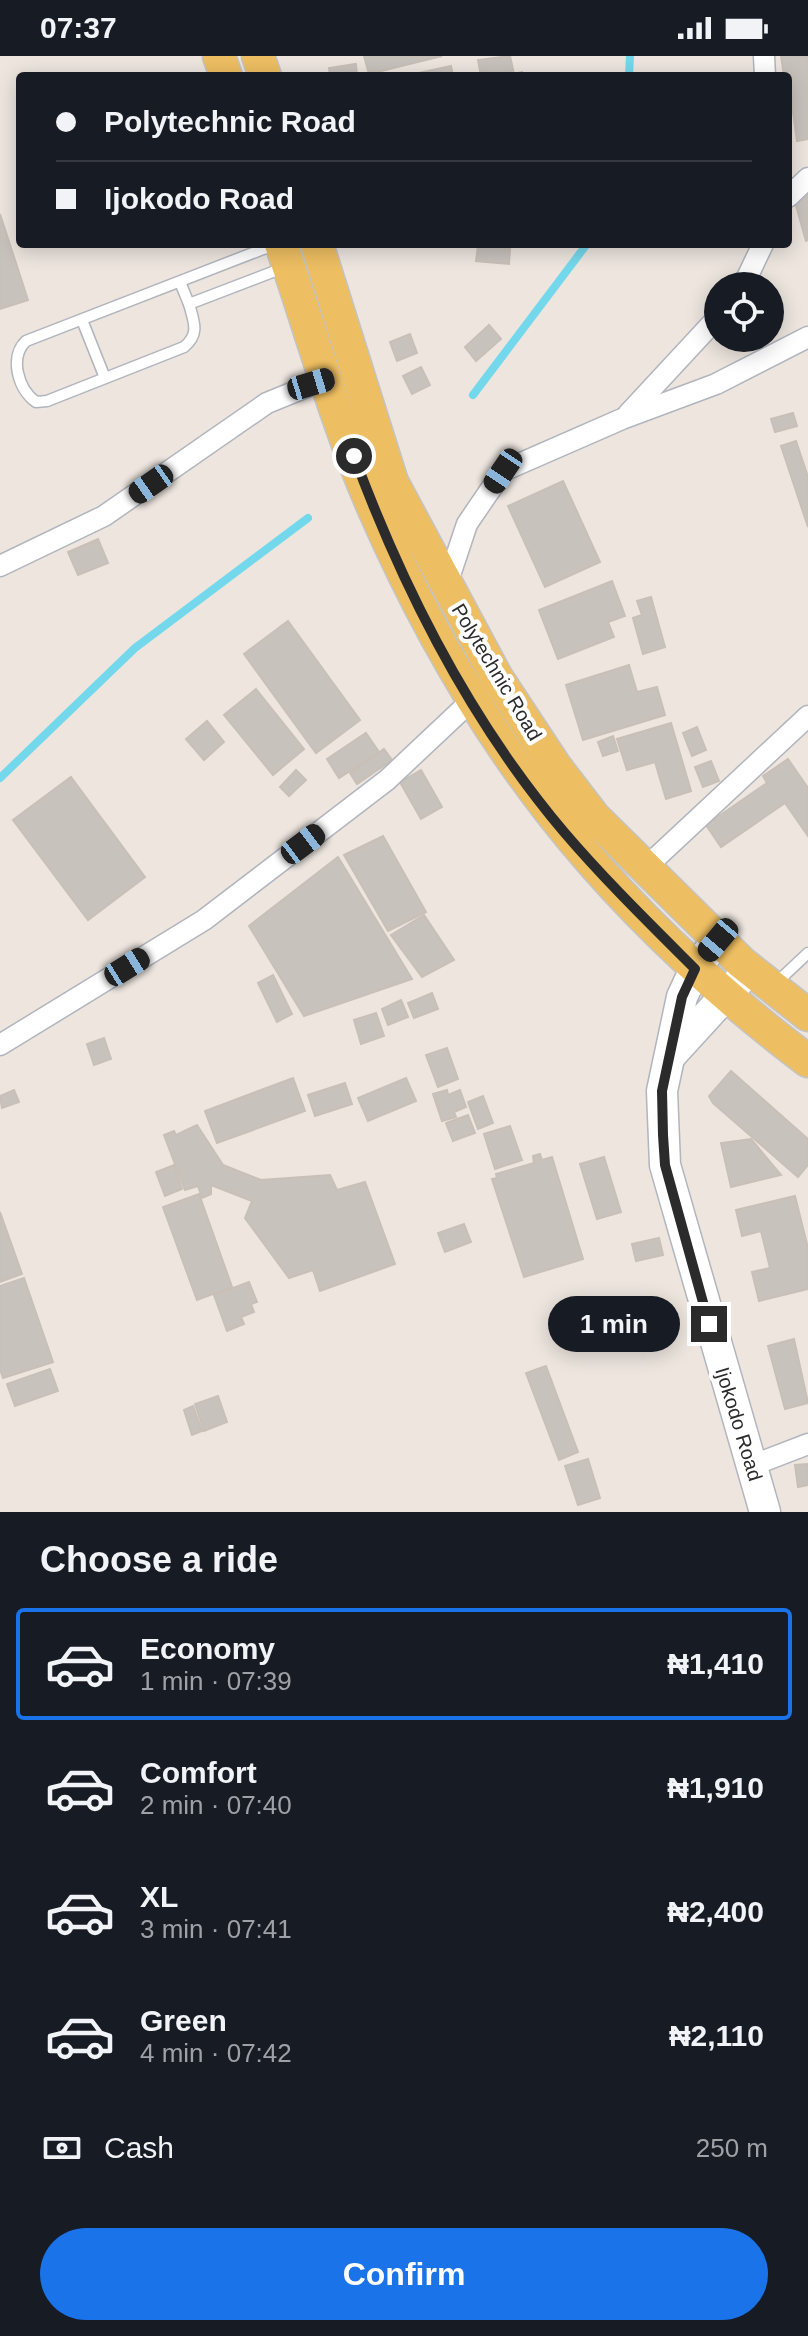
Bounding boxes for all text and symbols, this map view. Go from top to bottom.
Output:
text: 07:37 [40,11,117,44]
text: Polytechnic Road [104,105,356,138]
text: Ijokodo Road [104,182,294,215]
map controls [704,272,784,352]
button: locate [704,272,784,352]
car [285,366,337,402]
route start [336,438,372,474]
car [480,444,526,498]
car [124,460,178,508]
street label: Polytechnic Road [447,600,547,744]
car [277,820,329,868]
car [693,914,743,966]
car [100,944,154,990]
callout: 1 min [549,1296,681,1352]
route end [691,1306,727,1342]
text: 1 min [580,1309,648,1339]
street label: Ijokodo Road [711,1364,767,1484]
text: Choose a ride [40,1539,278,1580]
icon: car [44,1628,116,1700]
text: Economy [140,1632,275,1665]
text: ₦1,410 [667,1647,764,1680]
text: 1 min · 07:39 [140,1666,292,1696]
icon: car [44,1752,116,1824]
text: Comfort [140,1756,257,1789]
text: ₦1,910 [667,1771,764,1804]
text: 2 min · 07:40 [140,1790,292,1820]
icon: car [44,1876,116,1948]
text: XL [140,1880,178,1913]
text: ₦2,400 [667,1895,764,1928]
text: 3 min · 07:41 [140,1914,292,1944]
icon: car [44,2000,116,2072]
text: Green [140,2004,227,2037]
text: ₦2,110 [669,2019,764,2052]
text: 4 min · 07:42 [140,2038,292,2068]
icon: cash [40,2126,84,2170]
text: Cash [104,2131,174,2164]
text: 250 m [696,2133,768,2163]
button: Confirm [40,2228,768,2320]

